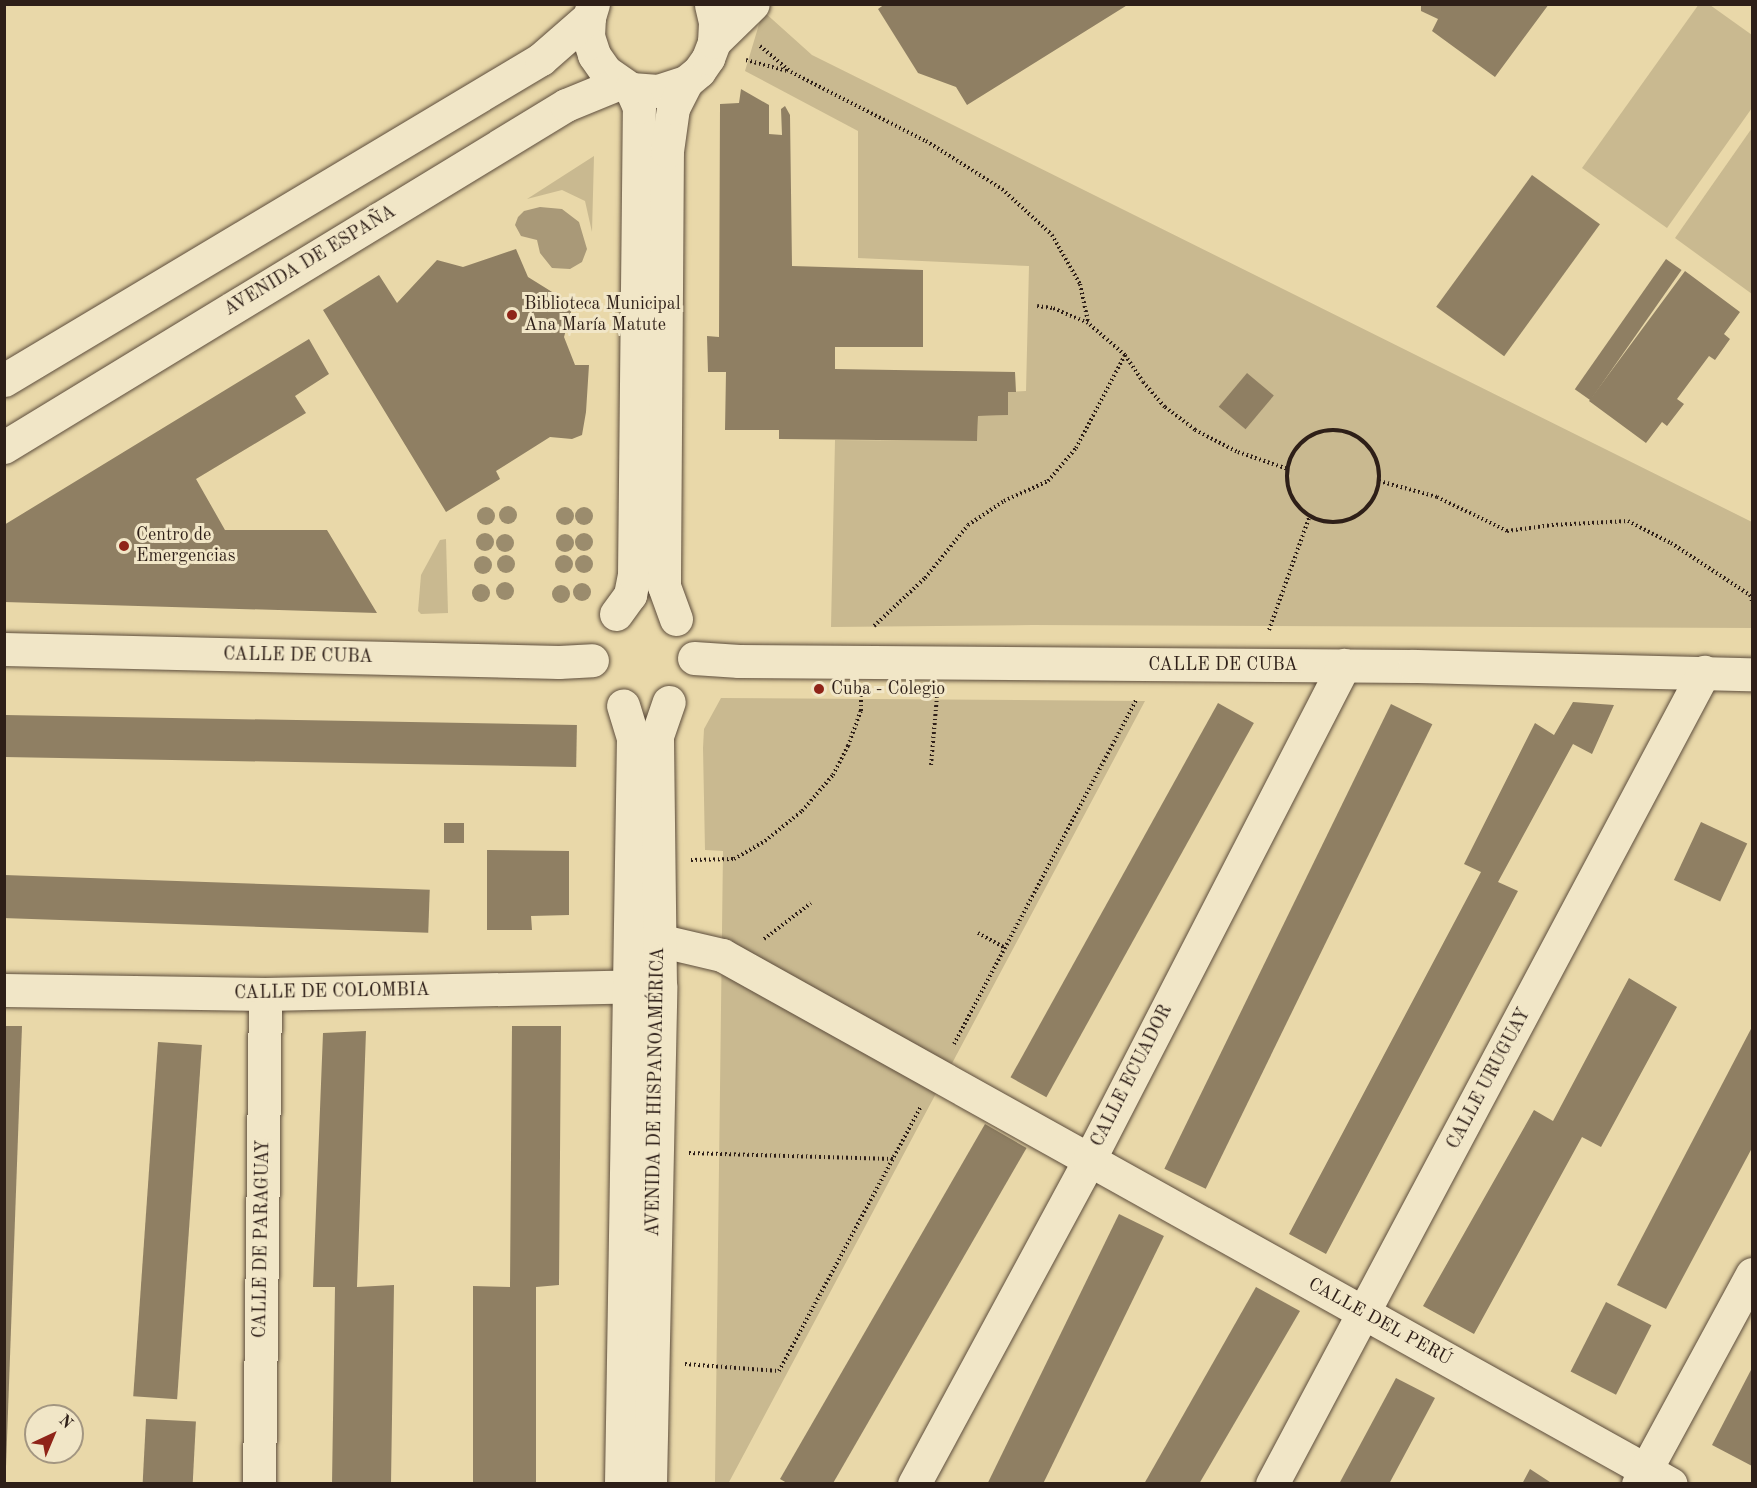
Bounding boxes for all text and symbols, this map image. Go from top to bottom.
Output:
street label: AVENIDA DE ESPAÑA [220,201,400,321]
place label: Biblioteca Municipal Ana María Matute [524,294,681,336]
marker: Biblioteca Municipal Ana María Matute [505,308,519,322]
place label: Centro de Emergencias [136,525,236,568]
marker: Centro de Emergencias [117,539,131,553]
street label: CALLE DE CUBA [223,644,373,668]
street label: CALLE DE CUBA [1148,654,1298,676]
place label: Cuba - Colegio [831,678,945,700]
marker: Cuba - Colegio [812,682,826,696]
street label: AVENIDA DE HISPANOAMÉRICA [643,947,669,1237]
street label: CALLE DE COLOMBIA [234,979,430,1005]
street label: CALLE ECUADOR [1087,1001,1177,1151]
street label: CALLE URUGUAY [1443,1005,1535,1153]
street label: CALLE DE PARAGUAY [249,1140,275,1338]
street label: CALLE DEL PERÚ [1304,1274,1456,1370]
north arrow [24,1404,84,1464]
text: N [55,1412,75,1432]

